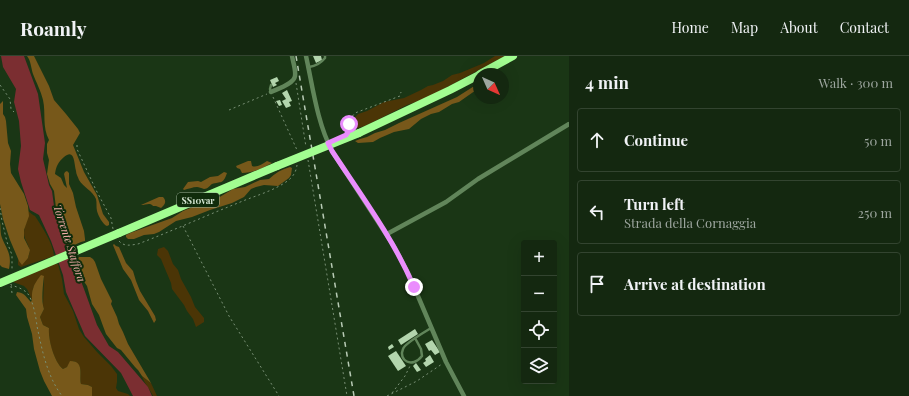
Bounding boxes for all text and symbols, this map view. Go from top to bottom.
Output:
text: Roamly [20,15,87,41]
text: Home [671,18,709,37]
text: Map [731,18,758,37]
text: About [780,18,818,37]
text: Contact [840,18,889,37]
north arrow [473,68,509,104]
text: 4 min [585,71,629,93]
text: Walk · 300 m [819,74,893,91]
route start [340,115,358,133]
icon: ahead [586,129,608,151]
text: Continue [624,130,688,150]
text: 50 m [864,132,892,149]
road number: SS10var [177,193,219,207]
text: Turn left [624,194,685,214]
icon: left [586,201,608,223]
water label: Torrente Staffora [50,202,90,284]
text: 250 m [858,204,892,221]
text: Strada della Cornaggia [624,214,756,231]
map controls [521,240,557,384]
button: + [521,240,557,276]
icon: arrive [586,273,608,295]
text: Arrive at destination [624,274,766,294]
button: − [521,276,557,312]
route end [405,278,423,296]
button: locate [521,312,557,348]
button: layers [521,348,557,384]

